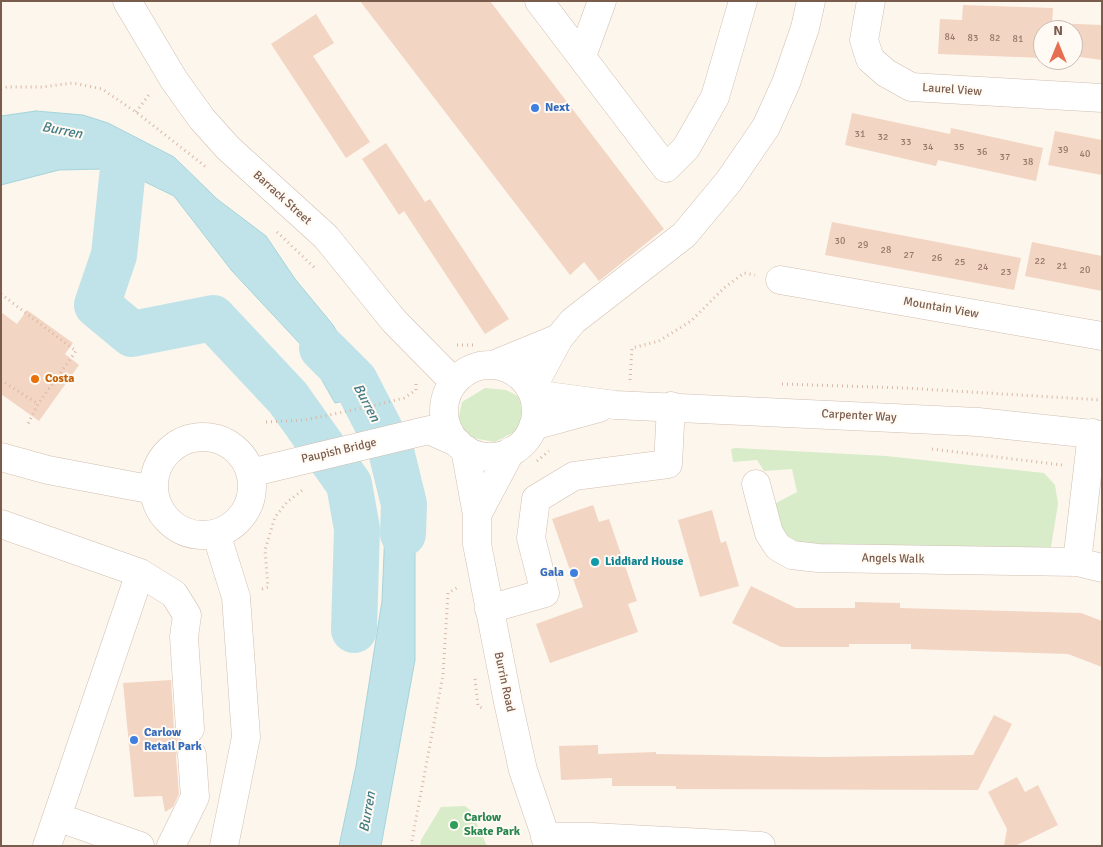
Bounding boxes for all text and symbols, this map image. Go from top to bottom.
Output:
north arrow [1033,20,1083,70]
text: N [1053,22,1063,39]
house number: 84 [945,31,955,43]
house number: 83 [968,32,978,44]
house number: 82 [990,32,1000,44]
house number: 81 [1013,33,1023,45]
street label: Laurel View [922,81,982,99]
place label: Next [545,101,570,115]
marker: Next [529,102,541,114]
water label: Burren [40,119,84,143]
house number: 31 [855,128,865,140]
house number: 32 [878,131,888,143]
house number: 33 [901,136,911,148]
house number: 34 [923,141,933,153]
house number: 35 [954,141,964,153]
house number: 39 [1058,144,1068,156]
house number: 36 [977,146,987,158]
house number: 40 [1080,148,1090,160]
house number: 37 [1000,151,1010,163]
house number: 38 [1023,156,1033,168]
street label: Barrack Street [250,168,314,228]
house number: 30 [835,235,845,247]
house number: 29 [858,239,868,251]
house number: 28 [881,244,891,256]
house number: 27 [904,249,914,261]
house number: 26 [932,252,942,264]
house number: 22 [1035,255,1045,267]
house number: 25 [955,256,965,268]
house number: 21 [1057,260,1067,272]
house number: 24 [978,261,988,273]
house number: 20 [1080,264,1090,276]
house number: 23 [1001,266,1011,278]
street label: Mountain View [902,294,980,322]
place label: Costa [45,372,74,386]
marker: Costa [29,373,41,385]
water label: Burren [349,381,383,425]
street label: Carpenter Way [821,407,897,425]
street label: Paupish Bridge [300,435,378,467]
street label: Angels Walk [861,551,925,567]
place label: Liddiard House [605,555,683,569]
marker: Liddiard House [589,556,601,568]
place label: Gala [540,566,564,580]
marker: Gala [568,567,580,579]
street label: Burrin Road [491,651,517,713]
place label: Carlow Retail Park [144,726,202,754]
marker: Carlow Retail Park [128,734,140,746]
water label: Burren [356,790,380,834]
place label: Carlow Skate Park [464,811,520,839]
marker: Carlow Skate Park [448,819,460,831]

